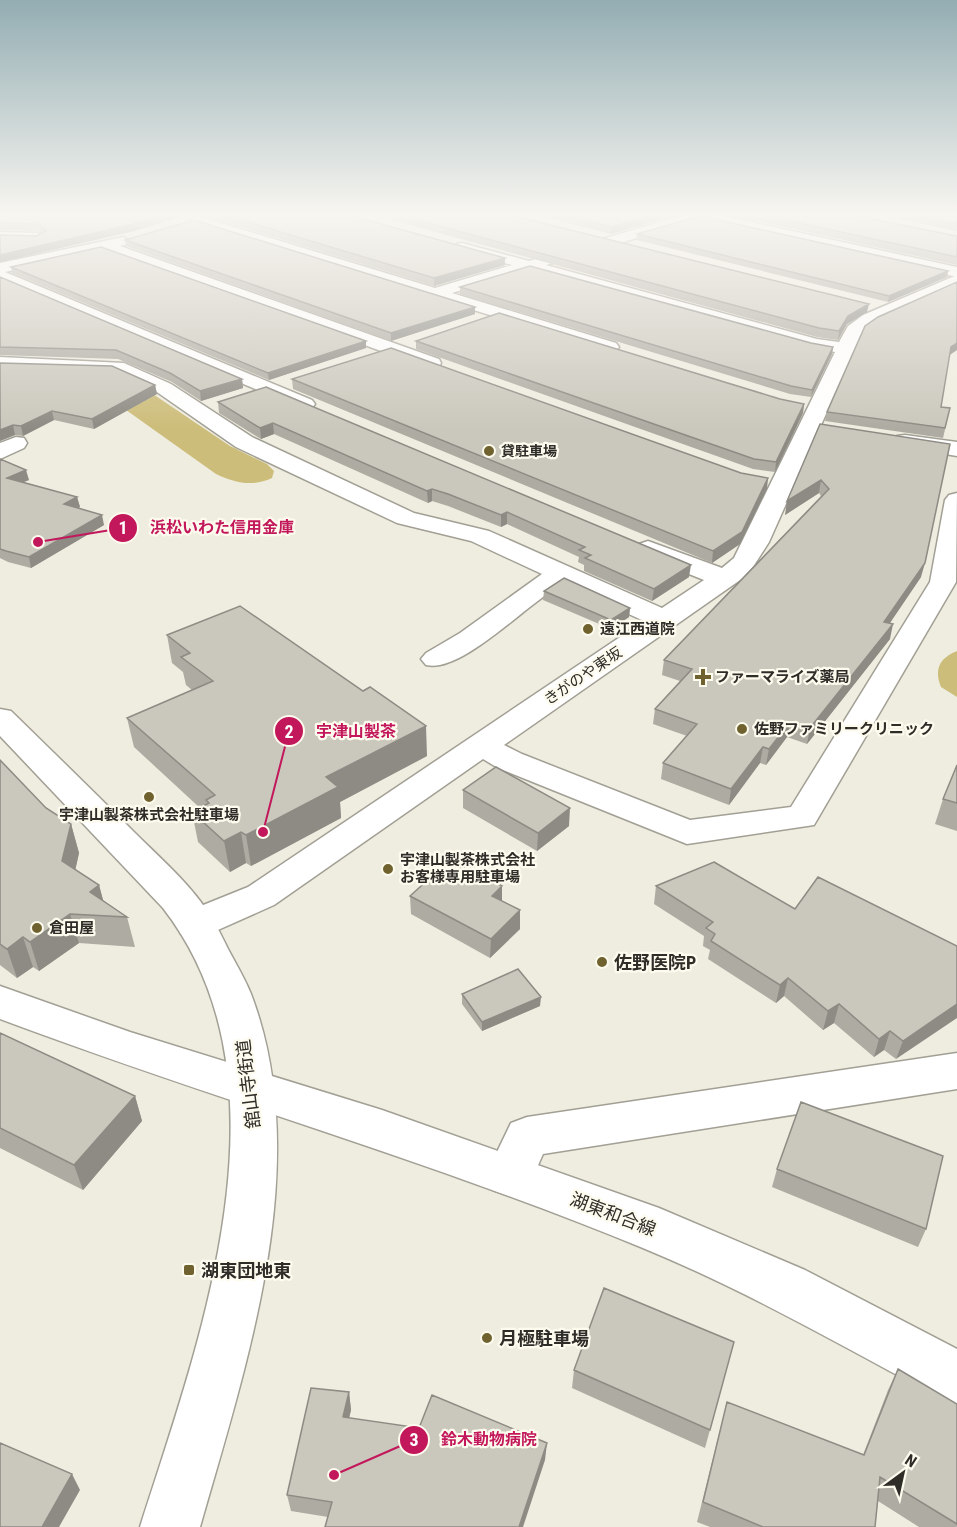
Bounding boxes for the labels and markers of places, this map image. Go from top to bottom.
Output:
place label: 貸駐車場 [501,443,557,459]
marker: 貸駐車場 [482,444,496,458]
callout: 浜松いわた信用金庫 [108,511,306,545]
place label: 遠江西道院 [600,620,675,638]
marker: 遠江西道院 [581,622,595,636]
place label: ファーマライズ薬局 [715,668,850,686]
marker: ファーマライズ薬局 [696,670,710,684]
callout: 宇津山製茶 [274,714,408,748]
place label: 佐野ファミリークリニック [754,720,934,738]
marker: 佐野ファミリークリニック [735,722,749,736]
marker: 宇津山製茶株式会社駐車場 [142,790,156,804]
place label: 宇津山製茶株式会社駐車場 [59,806,239,824]
place label: 宇津山製茶株式会社 お客様専用駐車場 [400,851,535,886]
marker: 宇津山製茶株式会社 お客様専用駐車場 [381,862,395,876]
place label: 倉田屋 [49,919,94,937]
marker: 倉田屋 [30,921,44,935]
place label: 佐野医院P [614,952,696,973]
marker: 佐野医院P [595,955,609,969]
place label: 湖東団地東 [201,1260,291,1281]
marker: 湖東団地東 [182,1263,196,1277]
place label: 月極駐車場 [499,1328,589,1349]
marker: 月極駐車場 [480,1331,494,1345]
callout: 鈴木動物病院 [399,1423,549,1457]

